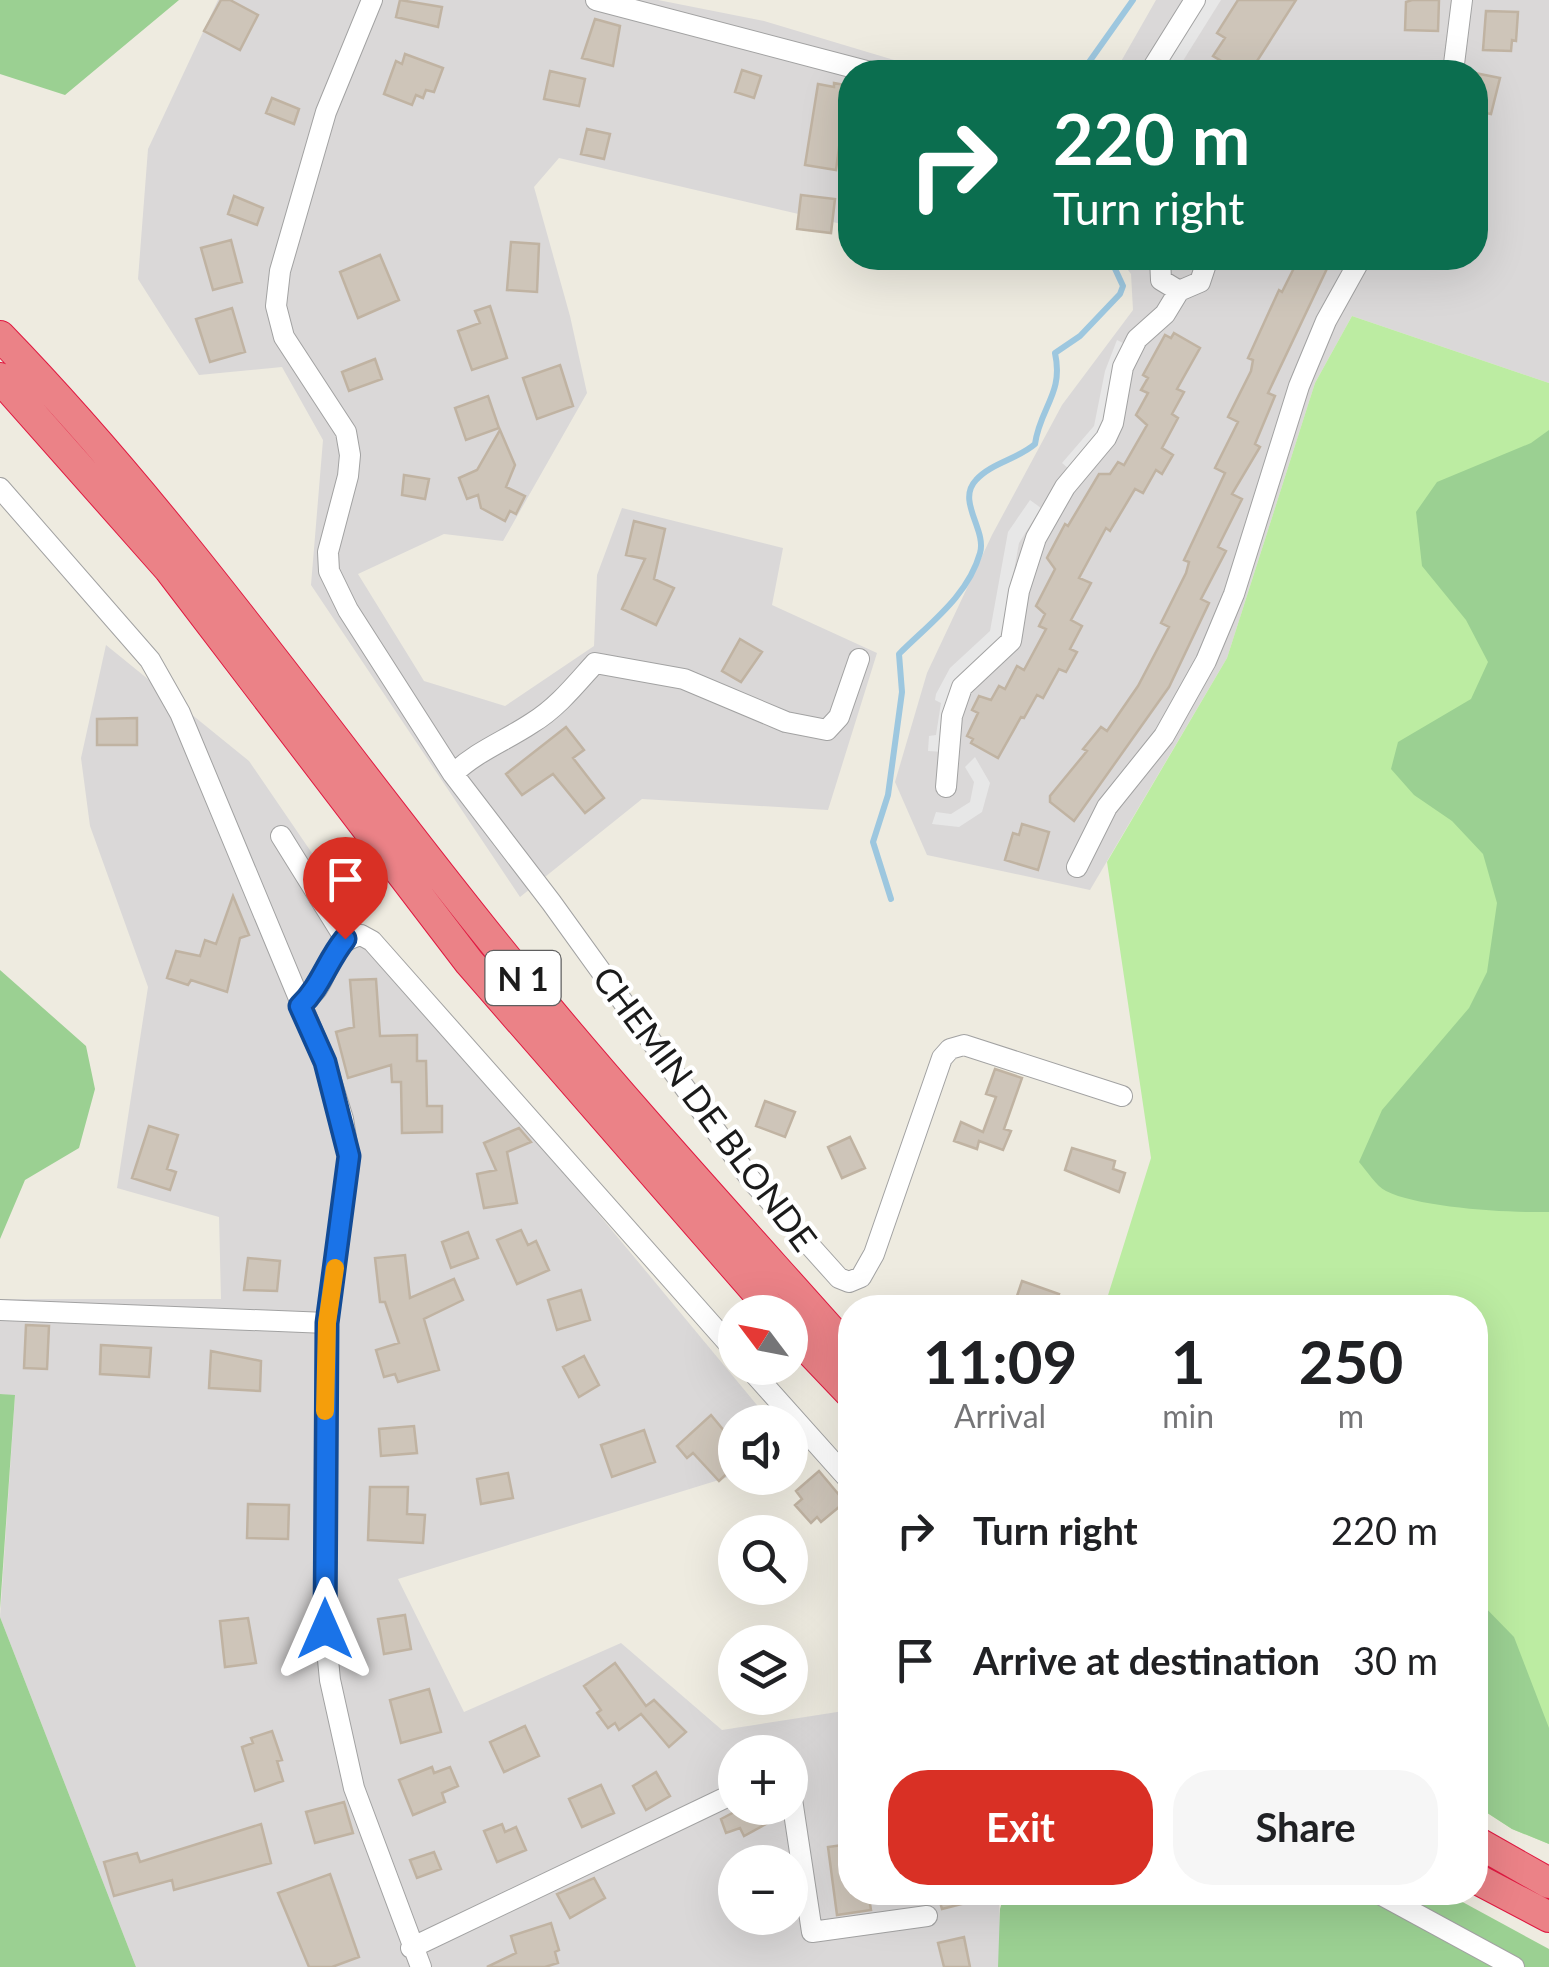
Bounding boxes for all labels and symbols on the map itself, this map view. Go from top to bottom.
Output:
pin [303,837,388,940]
road number: N 1 [486,951,560,1005]
street label: CHEMIN DE BLONDE [585,958,827,1258]
north arrow [718,1295,808,1385]
position arrow [273,1577,377,1681]

